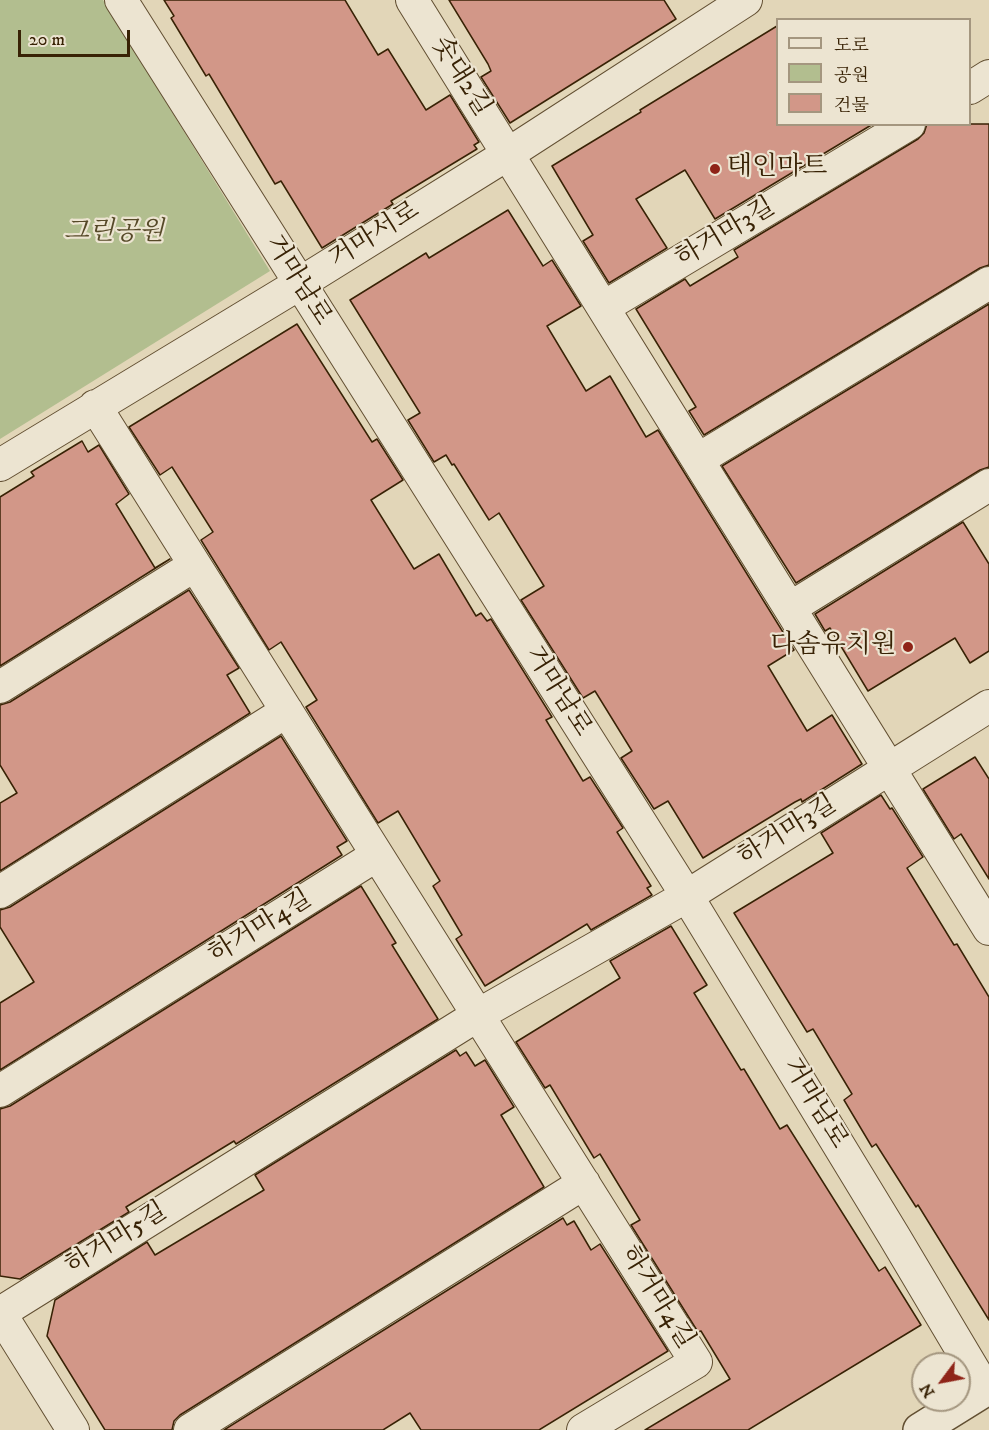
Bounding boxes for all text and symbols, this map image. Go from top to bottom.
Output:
scale bar [21,18,134,56]
legend [776,18,971,126]
text: 20 m [29,29,65,51]
street label: 솟대2길 [423,31,497,123]
text: 도로 [834,35,869,57]
text: 공원 [834,65,869,87]
text: 건물 [834,95,869,117]
place label: 태인마트 [727,153,827,185]
marker: 태인마트 [708,162,722,176]
street label: 하거마3길 [671,192,781,276]
street label: 거마서로 [324,196,426,276]
park label: 그린공원 [64,218,164,250]
street label: 거마남로 [257,230,337,332]
place label: 다솜유치원 [770,631,896,663]
marker: 다솜유치원 [901,640,915,654]
street label: 거마남로 [517,641,597,743]
street label: 하거마3길 [733,790,843,874]
street label: 하거마4길 [204,884,318,972]
street label: 거마남로 [775,1053,853,1155]
street label: 하거마5길 [61,1197,173,1283]
street label: 하거마4길 [612,1241,700,1355]
north arrow [911,1352,971,1412]
text: N [915,1380,939,1401]

